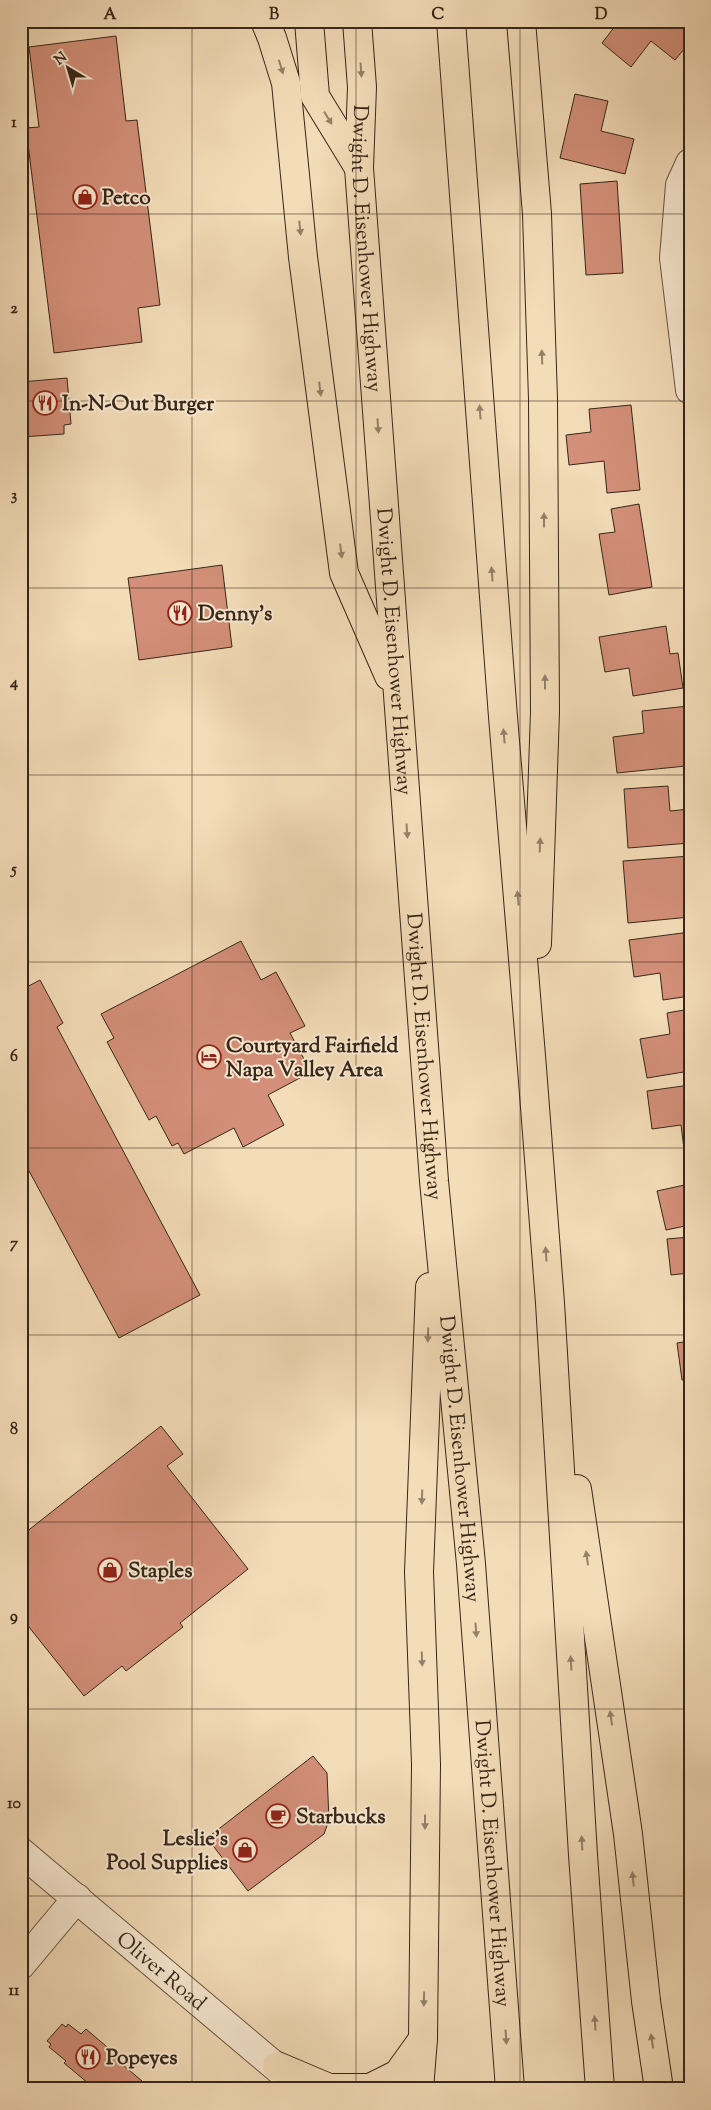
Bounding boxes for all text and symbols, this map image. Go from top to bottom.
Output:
text: A [104,4,117,27]
text: B [269,4,279,27]
text: C [432,4,445,27]
text: D [595,4,608,27]
north arrow [42,42,92,92]
text: N [51,48,72,71]
one-way arrow [277,60,285,75]
one-way arrow [357,62,365,78]
street label: Dwight D. Eisenhower Highway [342,104,389,394]
text: 1 [11,112,17,135]
one-way arrow [324,112,333,125]
shop icon: Petco [72,184,98,210]
place label: Petco [102,184,151,214]
one-way arrow [297,220,305,236]
text: 2 [10,298,18,321]
one-way arrow [537,349,545,365]
one-way arrow [317,382,325,398]
restaurant icon: In-N-Out Burger [32,390,58,416]
place label: In-N-Out Burger [62,390,214,420]
one-way arrow [476,403,484,419]
one-way arrow [375,419,383,435]
text: 3 [11,485,18,508]
street label: Dwight D. Eisenhower Highway [367,507,418,797]
one-way arrow [540,511,548,527]
one-way arrow [337,543,345,559]
one-way arrow [488,565,496,581]
restaurant icon: Denny's [167,600,193,626]
place label: Denny's [198,600,272,630]
text: 4 [9,672,18,695]
one-way arrow [541,674,549,690]
one-way arrow [500,727,508,743]
one-way arrow [404,823,412,839]
one-way arrow [537,836,545,852]
text: 5 [9,859,17,882]
one-way arrow [514,889,522,905]
street label: Dwight D. Eisenhower Highway [397,912,449,1202]
place label: Courtyard Fairfield Napa Valley Area [226,1032,398,1086]
hotel icon: Courtyard Fairfield Napa Valley Area [196,1044,222,1070]
text: 6 [10,1046,18,1069]
text: 7 [10,1233,19,1256]
one-way arrow [542,1246,550,1262]
street label: Dwight D. Eisenhower Highway [430,1314,487,1604]
one-way arrow [424,1327,432,1343]
text: 8 [10,1419,18,1442]
one-way arrow [418,1489,426,1505]
one-way arrow [583,1549,591,1565]
shop icon: Staples [97,1557,123,1583]
place label: Staples [128,1557,192,1587]
text: 9 [10,1606,18,1629]
one-way arrow [473,1623,481,1639]
one-way arrow [418,1652,426,1668]
one-way arrow [567,1655,575,1671]
one-way arrow [606,1710,614,1726]
street label: Dwight D. Eisenhower Highway [466,1719,517,2009]
text: 10 [7,1793,21,1816]
cafe icon: Starbucks [265,1803,291,1829]
place label: Starbucks [296,1803,385,1833]
one-way arrow [421,1814,429,1830]
place label: Leslie's Pool Supplies [106,1825,228,1879]
one-way arrow [578,1835,586,1851]
shop icon: Leslie's Pool Supplies [232,1837,258,1863]
one-way arrow [628,1871,636,1887]
street label: Oliver Road [109,1925,212,2019]
text: 11 [9,1980,20,2003]
one-way arrow [420,1991,428,2007]
one-way arrow [591,2014,599,2030]
one-way arrow [503,2029,511,2045]
one-way arrow [647,2032,655,2048]
restaurant icon: Popeyes [75,2044,101,2070]
place label: Popeyes [106,2044,177,2074]

